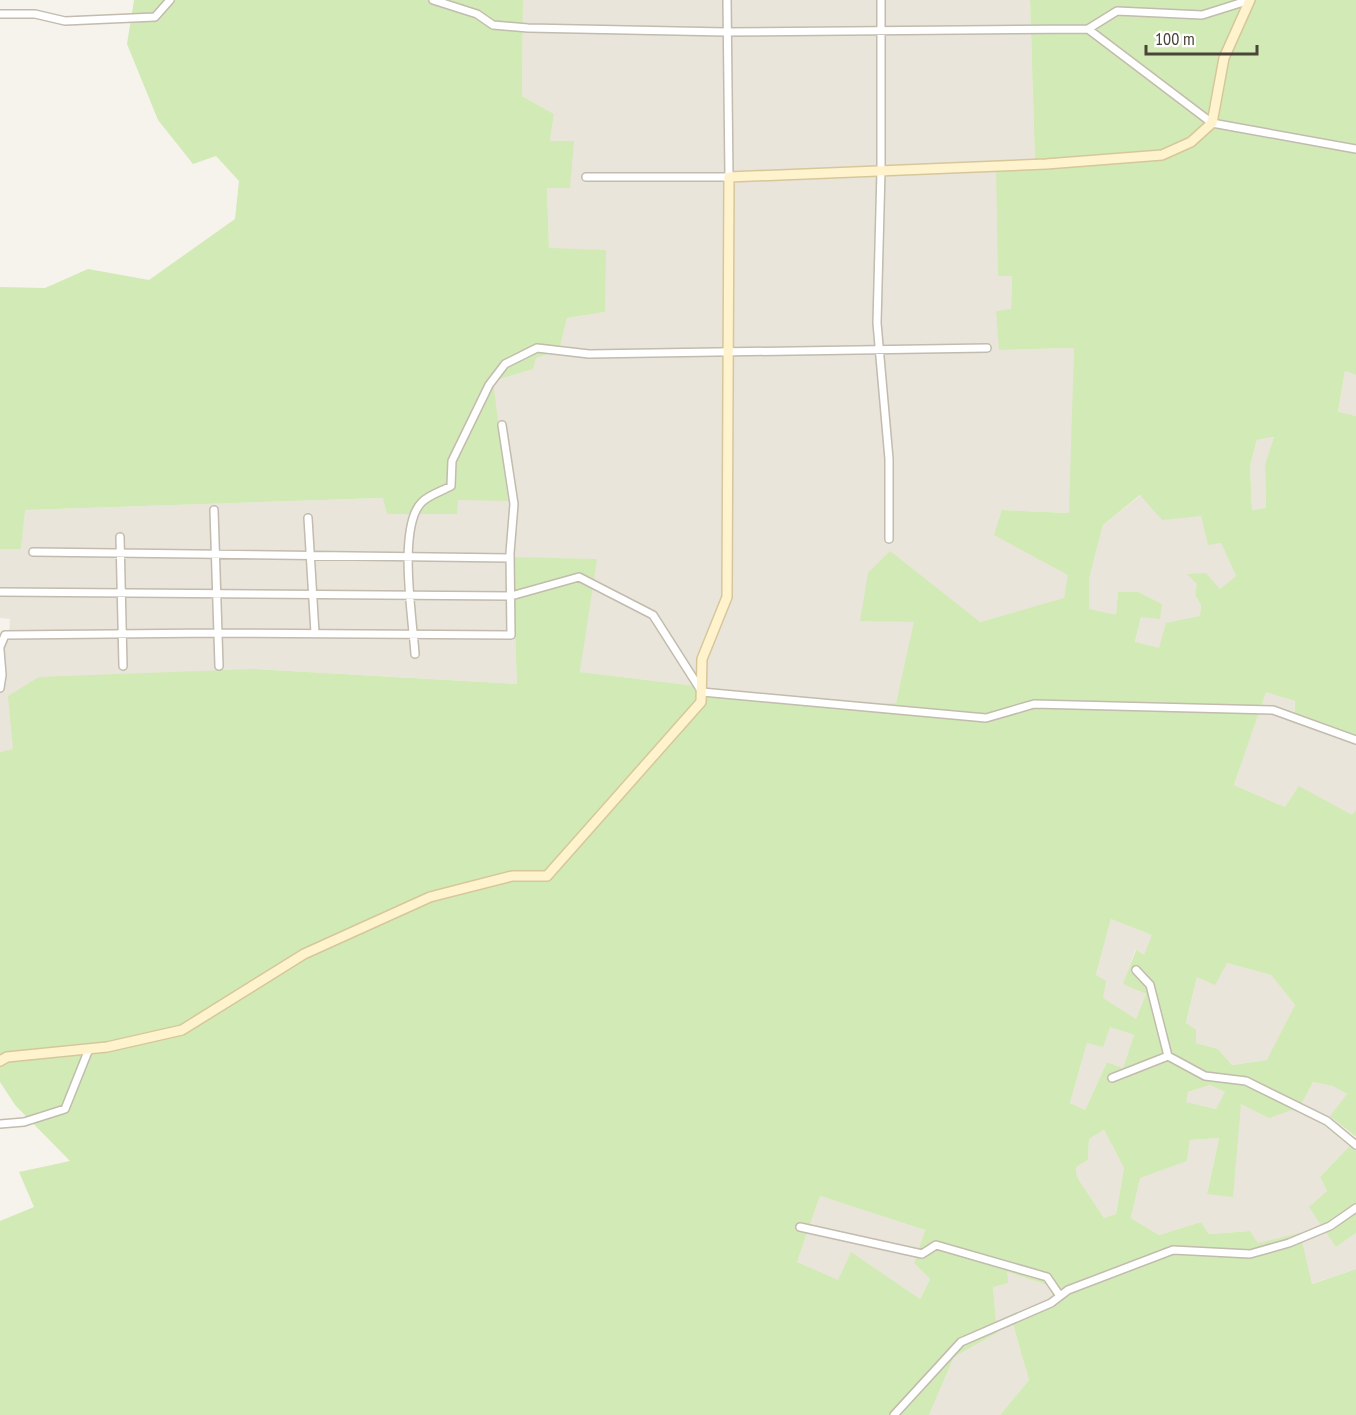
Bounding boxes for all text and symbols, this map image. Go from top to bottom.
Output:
scale bar [1146,18,1257,56]
text: 100 m [1155,27,1195,50]

